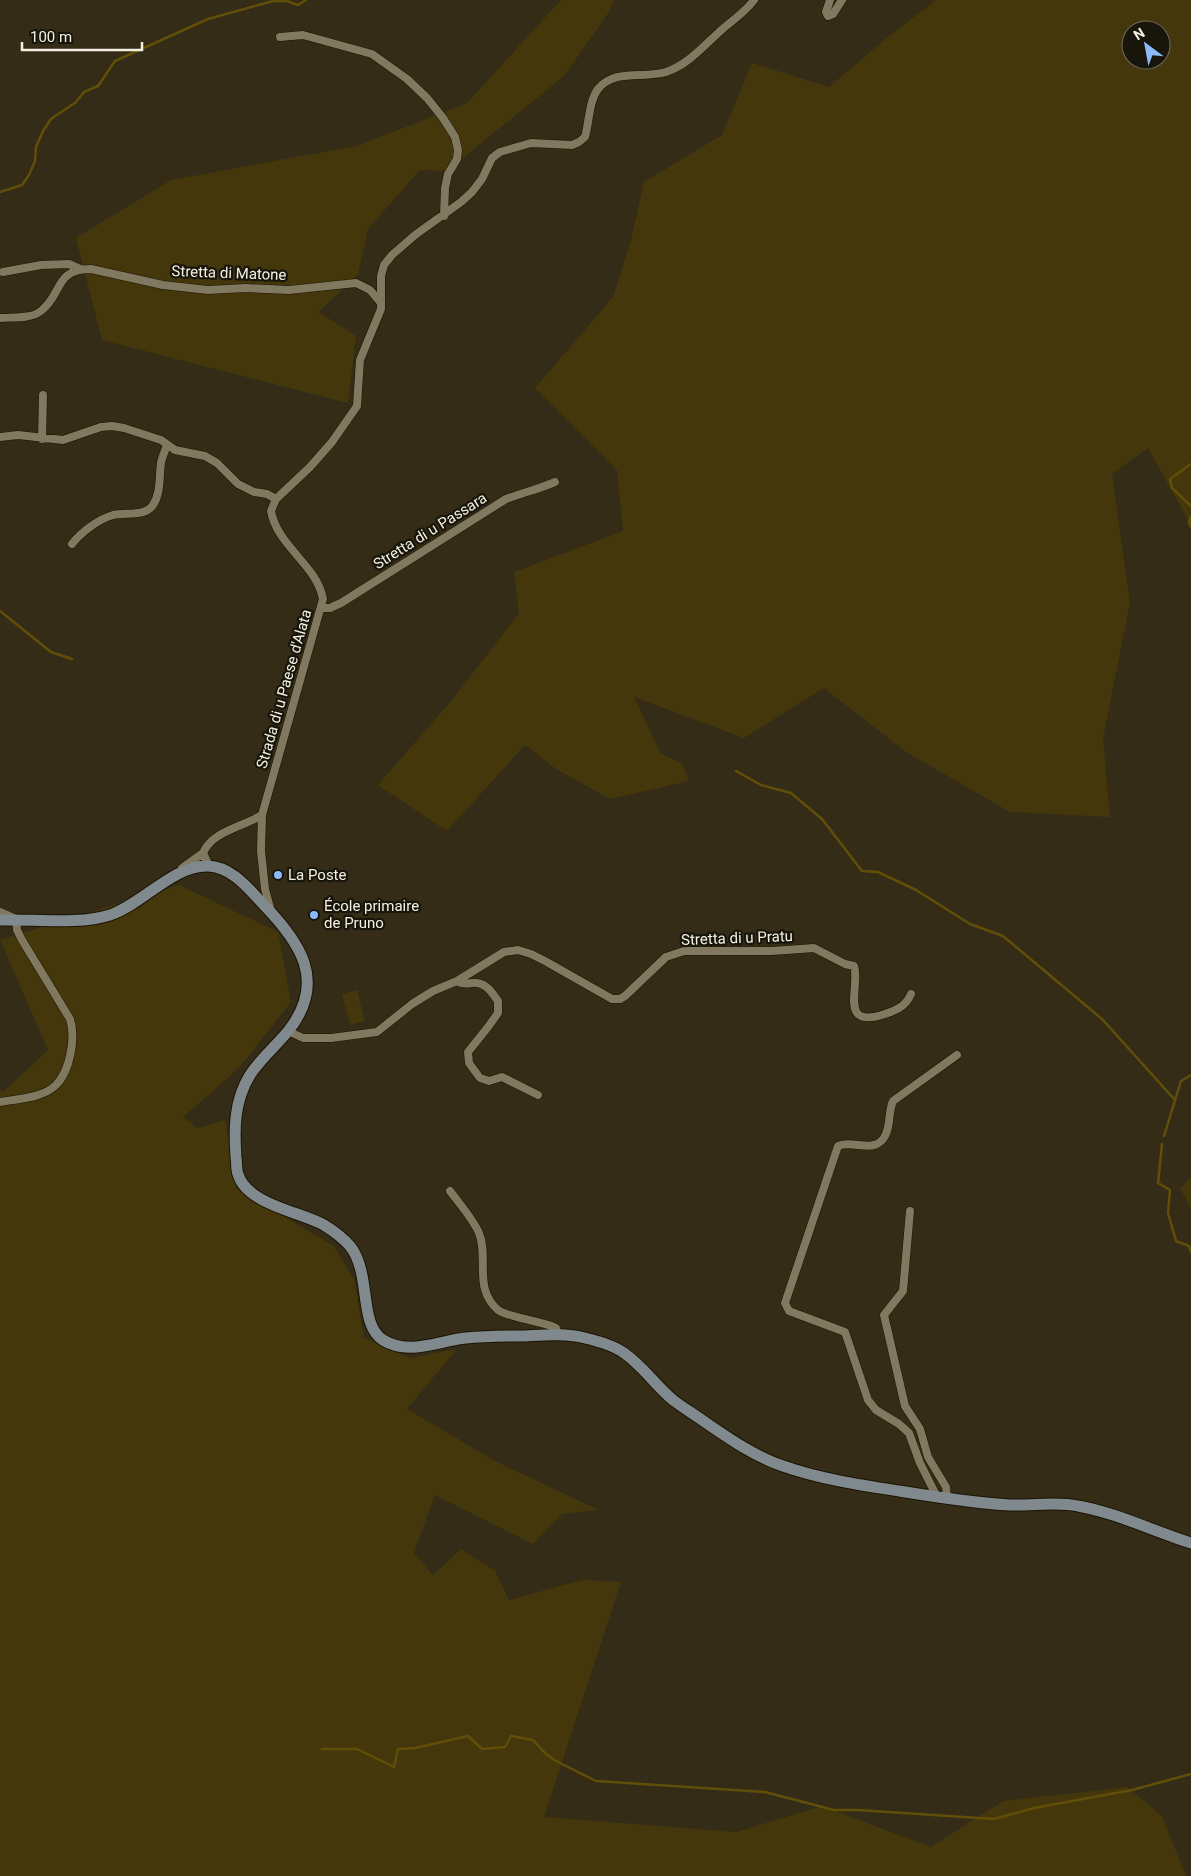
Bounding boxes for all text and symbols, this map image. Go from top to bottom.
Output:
scale bar [22,20,142,52]
north arrow [1121,20,1171,70]
text: N [1131,25,1148,43]
text: 100 m [30,28,72,46]
street label: Stretta di Matone [171,262,287,284]
street label: Stretta di u Passara [370,489,490,573]
street label: Strada di u Paese d'Alata [253,607,315,771]
place label: La Poste [288,866,347,884]
marker: La Poste [272,869,284,881]
place label: École primaire de Pruno [324,897,419,932]
marker: École primaire de Pruno [308,909,320,921]
street label: Stretta di u Pratu [681,927,793,949]

